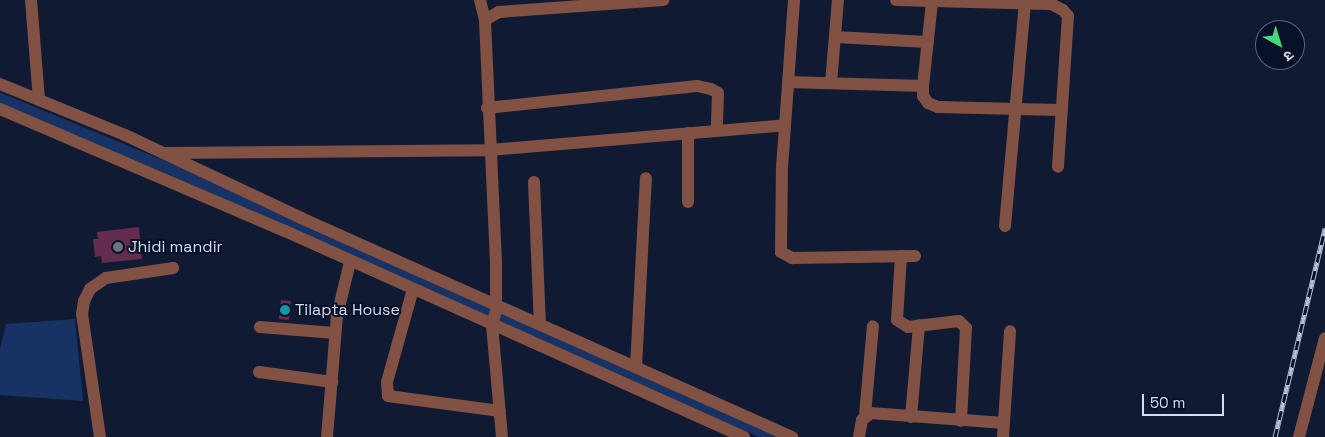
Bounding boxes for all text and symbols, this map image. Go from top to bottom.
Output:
north arrow [1255,20,1305,70]
text: उ [1280,46,1298,65]
place label: Jhidi mandir [128,237,223,257]
marker: Jhidi mandir [112,241,124,253]
place label: Tilapta House [295,300,400,320]
marker: Tilapta House [279,304,291,316]
scale bar [1145,384,1228,416]
text: 50 m [1150,393,1185,412]

